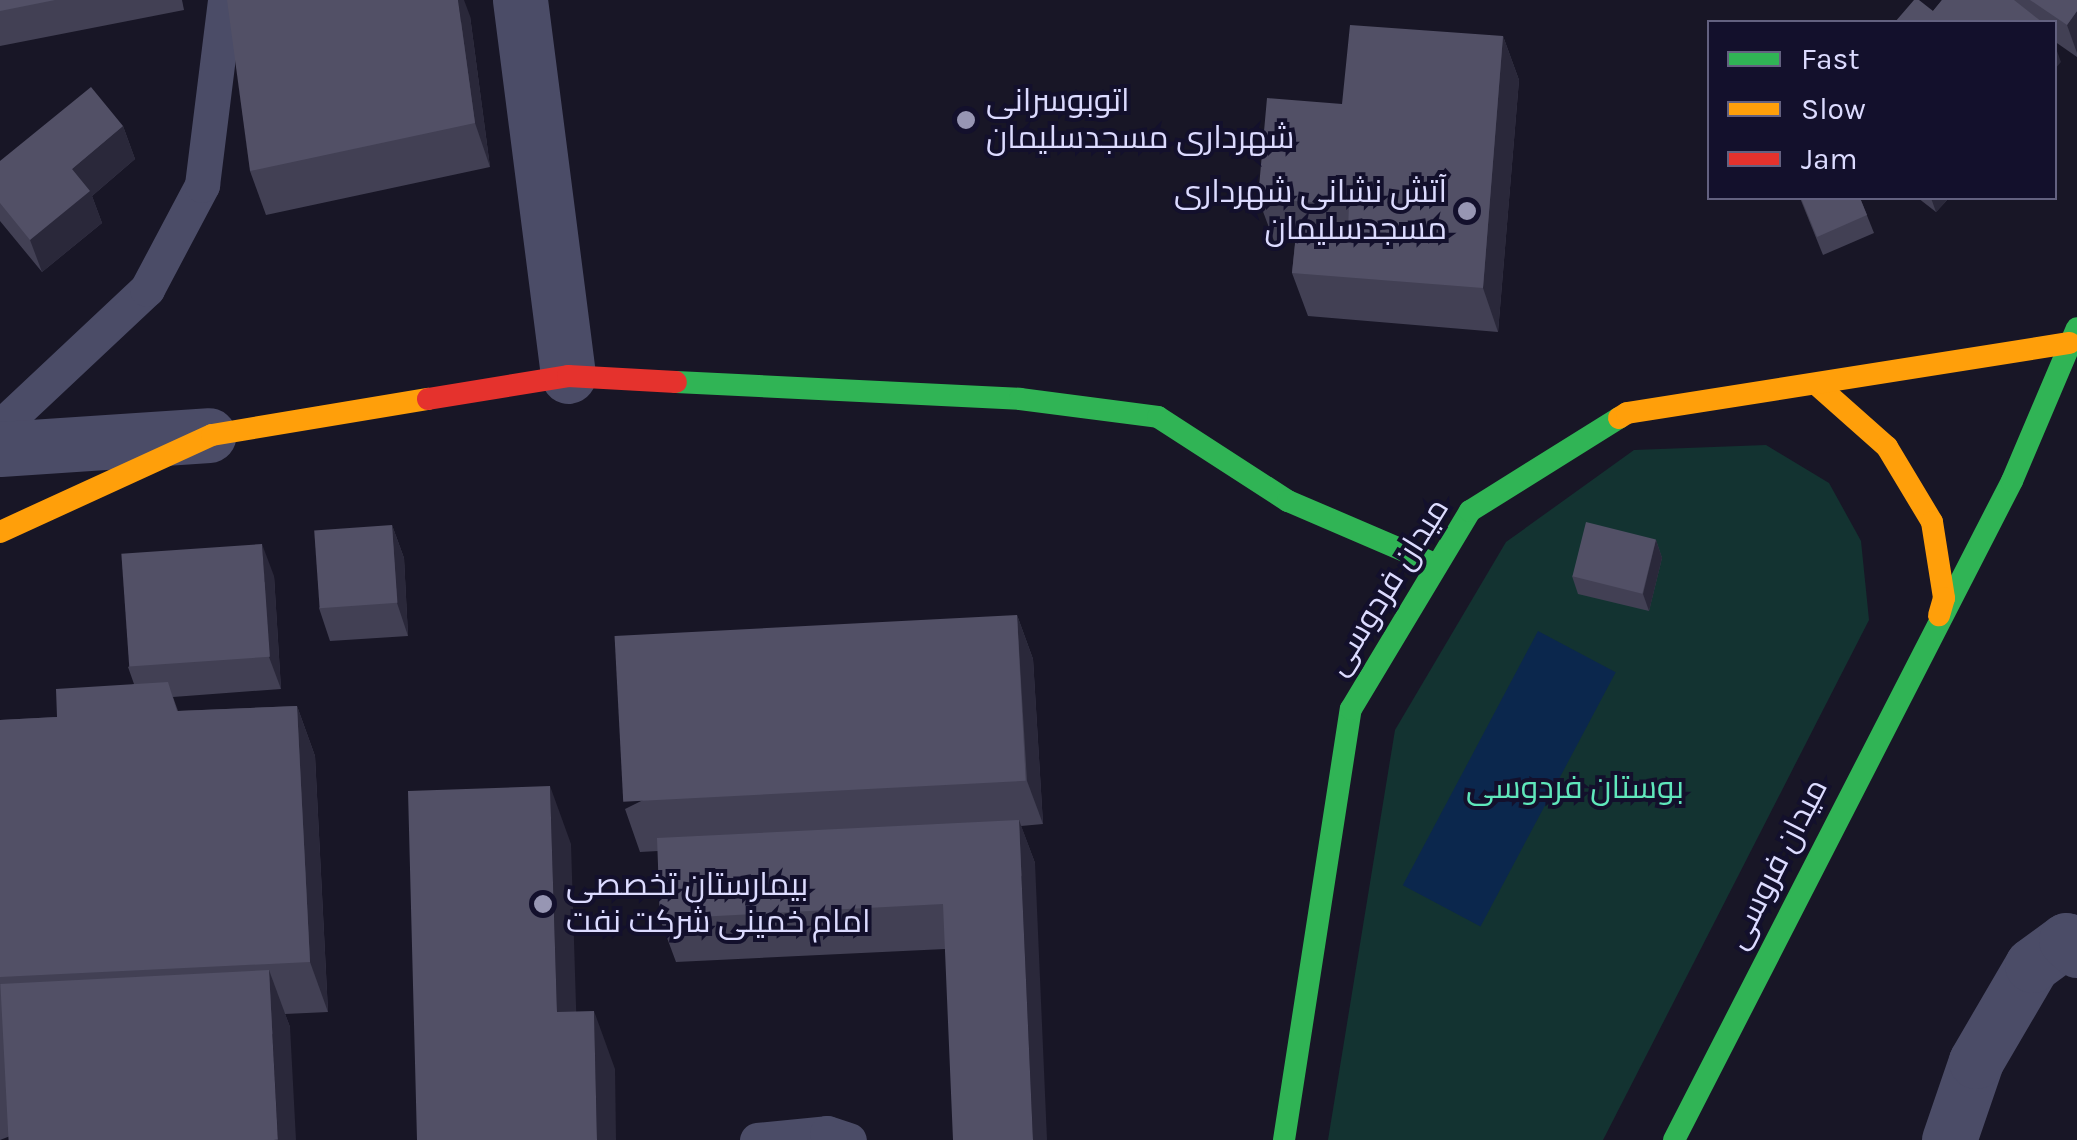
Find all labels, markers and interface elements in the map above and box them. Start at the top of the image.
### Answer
legend [1707,20,2057,200]
text: Fast [1801,41,1860,77]
place label: اتوبوسرانی شهرداری مسجدسلیمان [986,83,1294,158]
text: Slow [1801,91,1866,127]
marker: اتوبوسرانی شهرداری مسجدسلیمان [955,109,977,131]
text: Jam [1801,141,1858,177]
place label: آتش نشانی شهرداری مسجدسلیمان [1174,174,1447,249]
marker: آتش نشانی شهرداری مسجدسلیمان [1456,200,1478,222]
street label: میدان فردوسی [1318,491,1458,683]
park label: بوستان فردوسی [1466,769,1684,807]
street label: میدان فروسی [1718,773,1836,955]
place label: بیمارستان تخصصی امام خمینی شرکت نفت [566,867,871,942]
marker: بیمارستان تخصصی امام خمینی شرکت نفت [530,891,556,917]

